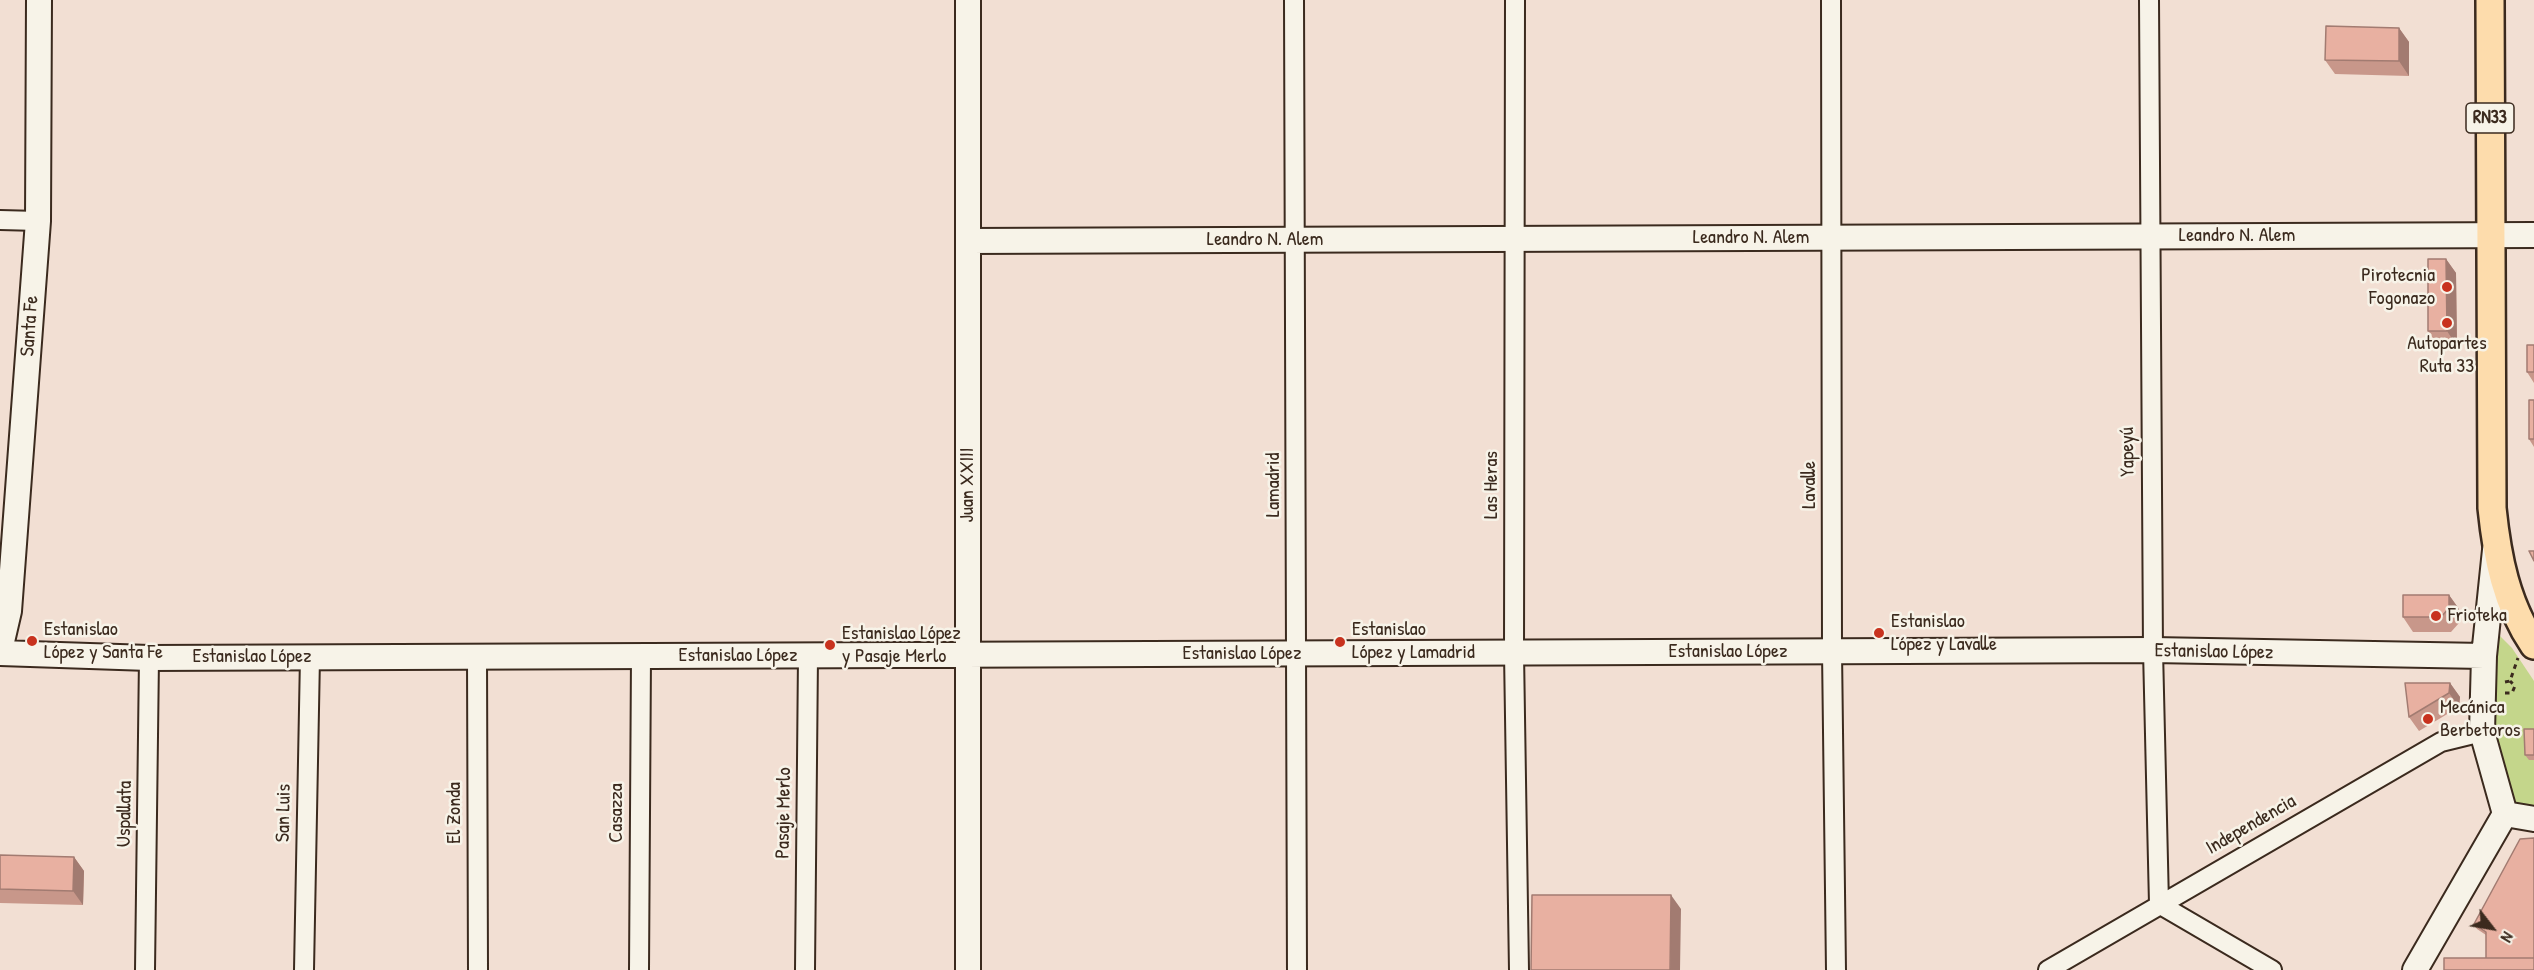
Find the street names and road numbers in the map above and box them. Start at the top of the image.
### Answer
road number: RN33 [2466,103,2514,133]
street label: Leandro N. Alem [2179,224,2295,248]
street label: Leandro N. Alem [1693,226,1809,250]
street label: Leandro N. Alem [1207,228,1323,252]
street label: Santa Fe [16,295,44,357]
street label: Yapeyú [2116,427,2140,477]
street label: Juan XXIII [956,447,980,523]
street label: Las Heras [1480,451,1504,519]
street label: Lamadrid [1262,453,1286,517]
street label: Lavalle [1798,461,1822,509]
street label: Estanislao López [2154,639,2274,665]
street label: Estanislao López [1669,640,1787,664]
street label: Estanislao López [1183,642,1301,666]
street label: Estanislao López [679,644,797,668]
street label: Estanislao López [193,645,311,669]
street label: Pasaje Merlo [771,767,797,859]
street label: Uspallata [112,781,138,847]
street label: El Zonda [443,782,467,844]
street label: Casazza [605,783,629,843]
street label: San Luis [271,784,297,842]
street label: Independencia [2202,790,2300,860]

